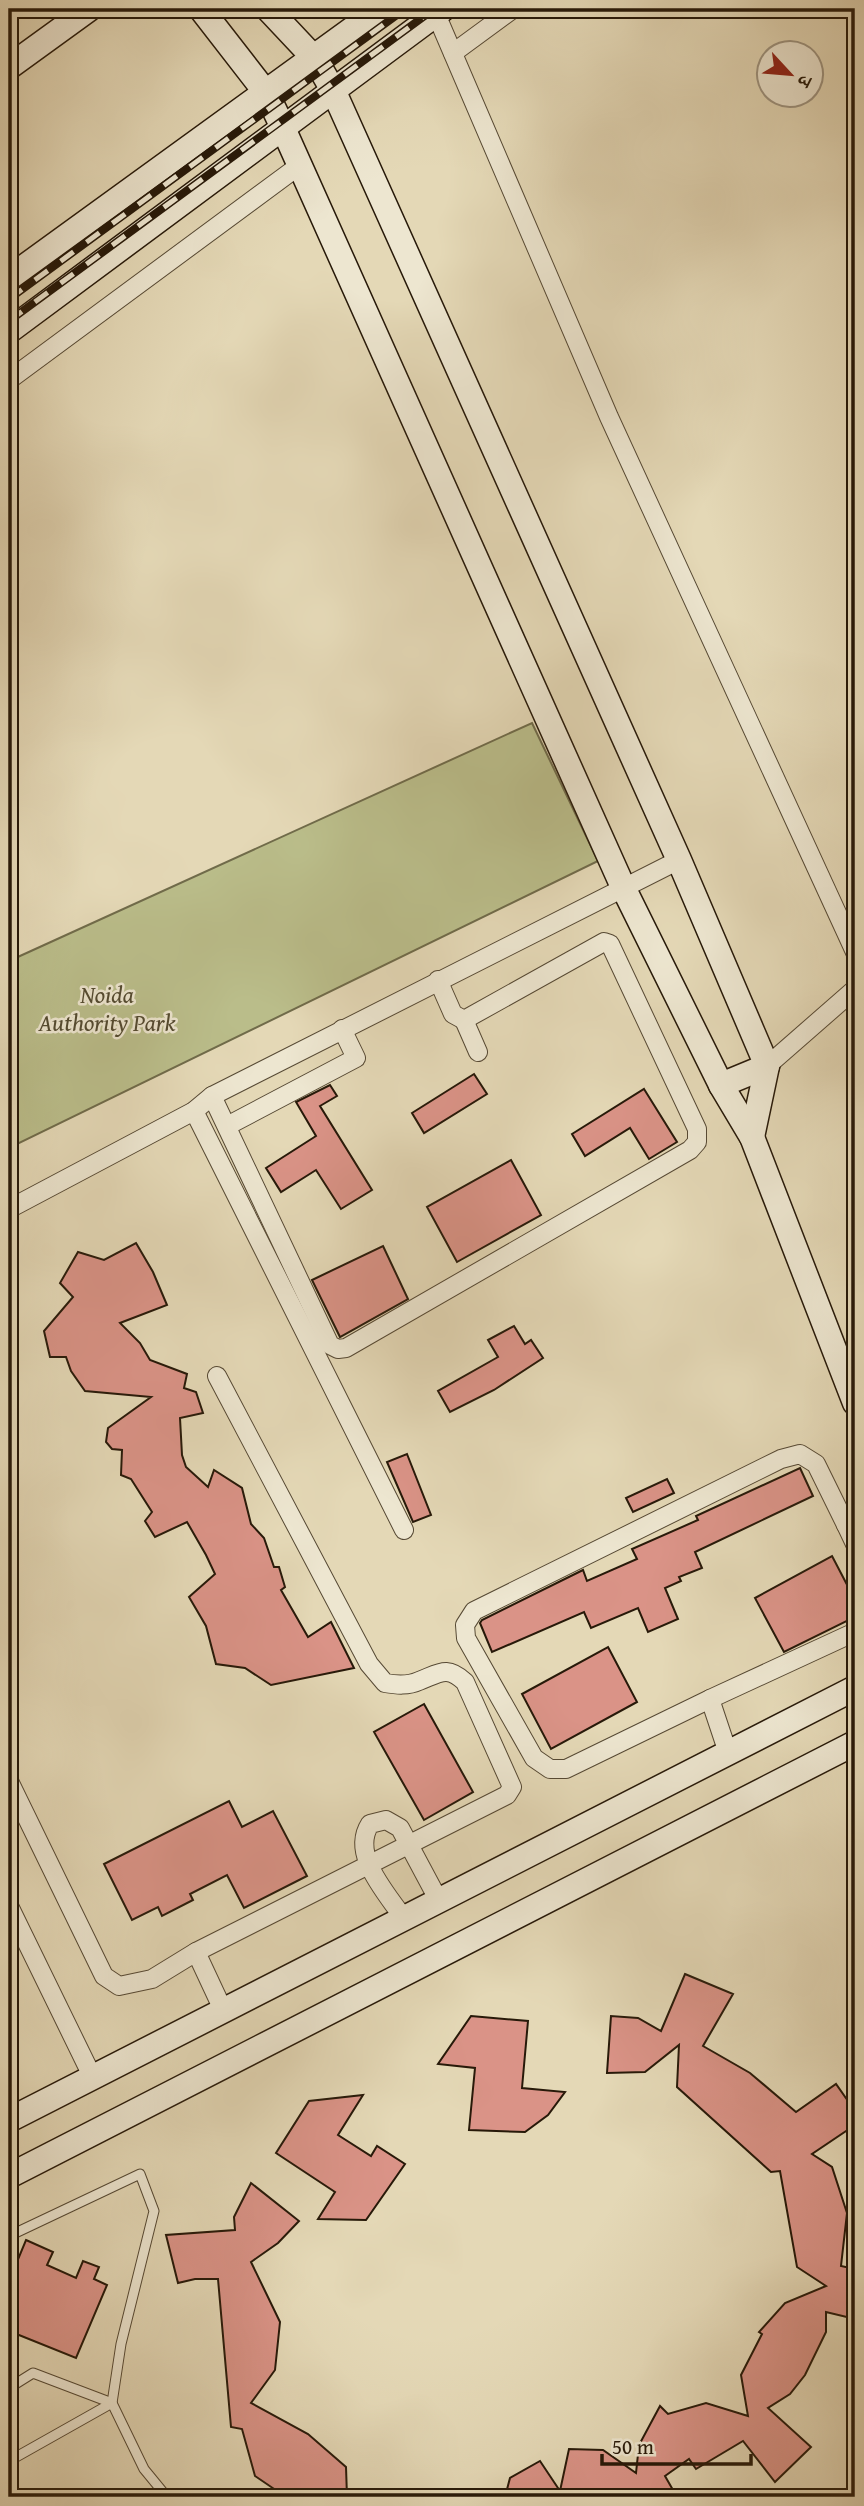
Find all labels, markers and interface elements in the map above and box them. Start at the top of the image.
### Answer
north arrow [756,38,826,108]
text: उ [790,69,821,93]
park label: Noida Authority Park [37,977,176,1040]
scale bar [602,2422,750,2466]
text: 50 m [612,2431,654,2462]

